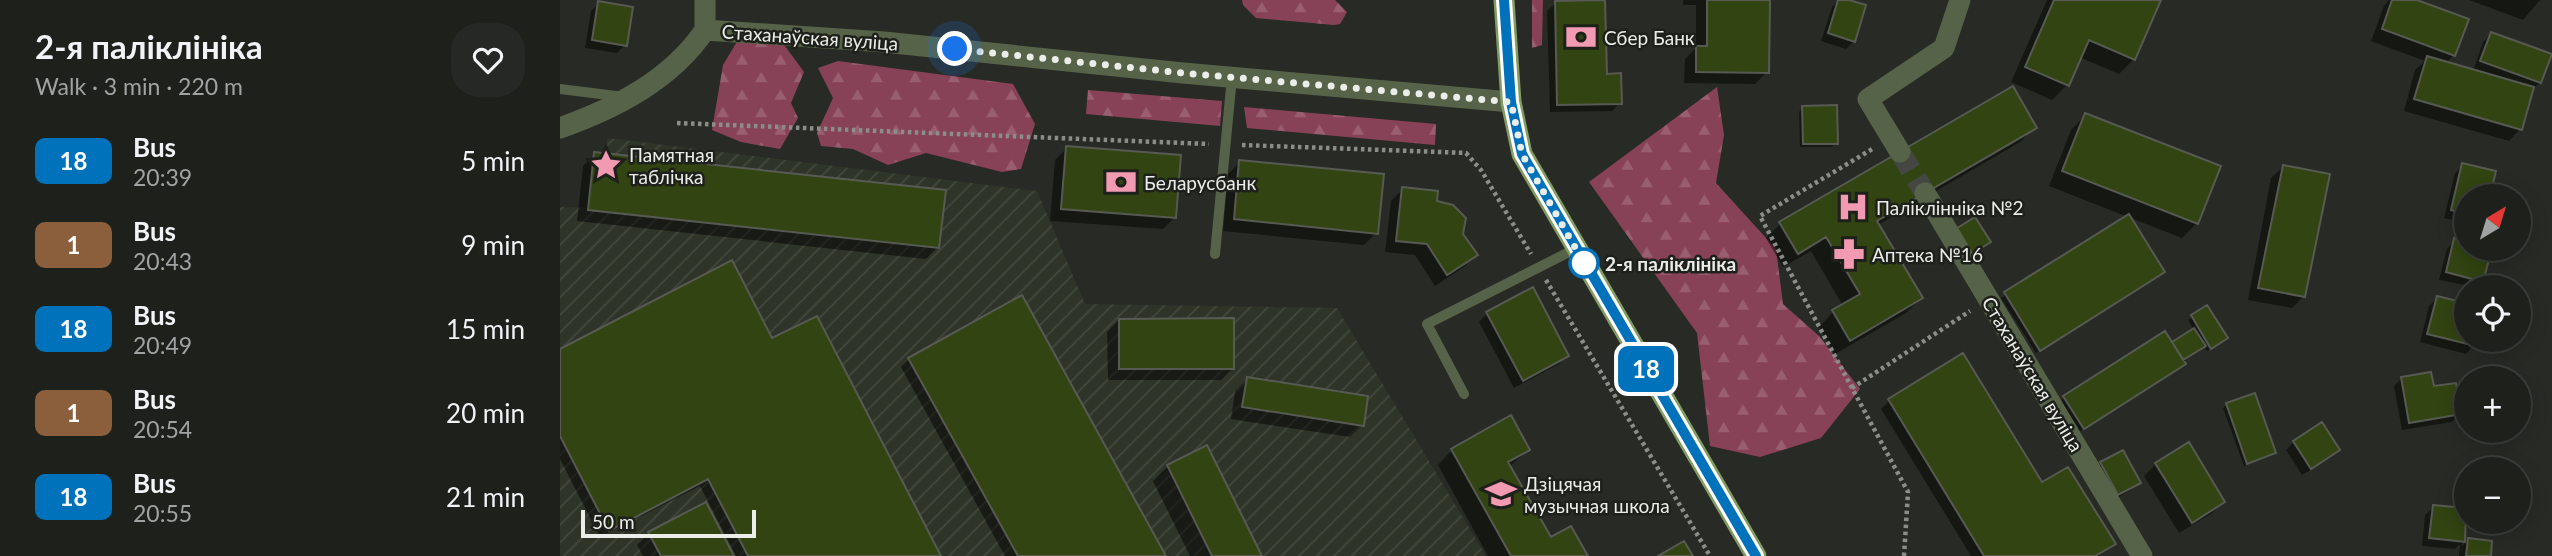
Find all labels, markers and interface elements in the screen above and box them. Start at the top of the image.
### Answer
street label: Стаханаўская вуліца [721,19,899,55]
bank icon: Сбер Банк [1564,20,1598,54]
button: heart [451,23,525,97]
text: 2-я паліклініка [35,26,263,66]
place label: Сбер Банк [1604,26,1695,49]
your location [937,31,972,66]
text: Walk · 3 min · 220 m [35,72,243,100]
text: Bus [133,131,176,163]
place label: Памятная таблічка [629,143,714,188]
text: 5 min [461,145,525,177]
text: 18 [60,146,87,175]
place icon: Памятная таблічка [589,148,623,182]
text: 20:39 [133,163,192,191]
bank icon: Беларусбанк [1104,165,1138,199]
place label: Беларусбанк [1144,171,1257,194]
north arrow [2454,184,2530,261]
map controls [2454,184,2531,534]
hospital icon: Паліклінніка №2 [1836,190,1870,224]
place label: Паліклінніка №2 [1876,196,2023,219]
text: Bus [133,215,176,247]
text: 9 min [461,229,525,261]
text: 1 [67,230,80,259]
pharmacy icon: Аптека №16 [1832,237,1866,271]
place label: Аптека №16 [1872,243,1983,266]
text: 20:43 [133,247,192,275]
marker: 2-я паліклініка [1569,248,1599,278]
place label: 2-я паліклініка [1605,252,1736,275]
button: locate [2454,275,2531,352]
street label: Стаханаўская вуліца [1978,292,2088,456]
text: Bus [133,299,176,331]
text: 15 min [446,313,525,345]
text: 18 [60,314,87,343]
text: 20:49 [133,331,192,359]
line badge: 18 [1614,346,1678,392]
text: 18 [1632,354,1660,383]
button: + [2454,366,2531,443]
text: Bus [133,383,176,415]
text: 20 min [446,397,525,429]
text: 1 [67,398,80,427]
text: 20:54 [133,415,192,443]
button: − [2454,457,2531,534]
text: Bus [133,467,176,499]
place label: Дзіцячая музычная школа [1524,472,1670,517]
school or university icon: Дзіцячая музычная школа [1484,477,1518,511]
text: 21 min [446,481,525,513]
text: 18 [60,482,87,511]
text: 20:55 [133,499,192,527]
scale bar [581,507,756,539]
text: 50 m [592,510,635,533]

